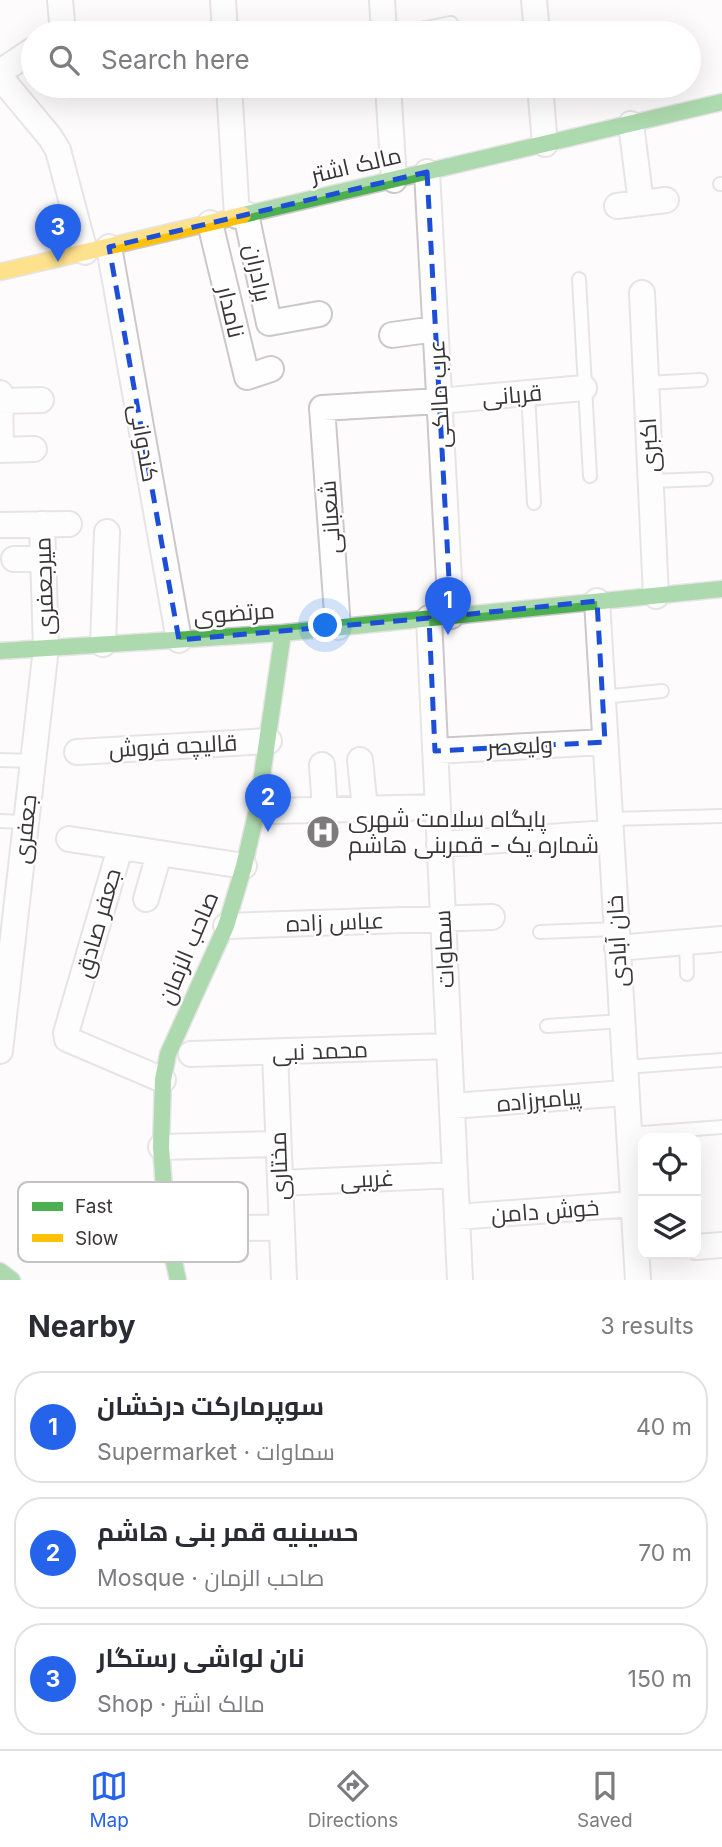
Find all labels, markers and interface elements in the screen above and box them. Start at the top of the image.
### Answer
search box [21,21,701,98]
icon: search [45,41,83,79]
text: Search here [101,44,250,75]
street label: مالک اشتر [306,141,404,189]
pin: 3 [35,204,81,262]
street label: برادران [238,242,278,304]
street label: نامدار [211,281,251,341]
street label: عرب مالکی [422,339,456,449]
street label: قربانی [481,378,543,412]
street label: کندوانی [123,402,165,484]
street label: اکبری [634,417,664,473]
street label: شعبانی [313,479,347,555]
street label: میرجعفری [28,537,60,635]
pin: 1 [425,577,471,635]
street label: مرتضوی [192,596,276,630]
your location [308,608,342,642]
street label: قالیچه فروش [108,729,238,764]
street label: ولیعصر [484,730,554,762]
pin: 2 [245,774,291,832]
street label: جعفری [7,793,43,865]
place label: پایگاه سلامت شهری شماره یک - قمربنی هاشم [348,805,599,861]
hospital icon: پایگاه سلامت شهری شماره یک - قمربنی هاشم [304,813,342,851]
street label: جعفر صادق [69,865,127,981]
street label: صاحب الزمان [152,887,224,1009]
street label: خان آبادی [601,894,633,988]
street label: عباس زاده [285,906,385,938]
street label: سماوات [428,909,460,989]
street label: محمد نبی [271,1035,369,1067]
street label: پیامبرزاده [495,1082,583,1119]
street label: مختاری [264,1131,294,1201]
map controls [638,1133,701,1259]
button: locate [638,1133,701,1196]
street label: غریبی [339,1164,395,1194]
legend [18,1182,248,1262]
street label: خوش دامن [490,1193,600,1229]
text: Fast [75,1195,113,1218]
button: layers [638,1196,701,1259]
text: Slow [75,1227,118,1250]
text: Nearby [28,1308,136,1344]
text: 3 results [601,1312,694,1340]
text: سوپرمارکت درخشان [97,1390,324,1421]
text: 1 [48,1413,58,1441]
text: 40 m [636,1413,692,1441]
text: Supermarket · سماوات [97,1438,335,1466]
text: حسینیه قمر بنی هاشم [97,1516,359,1547]
text: 2 [46,1539,60,1567]
text: 70 m [638,1539,692,1567]
text: Mosque · صاحب الزمان [97,1564,324,1592]
text: نان لواشی رستگار [97,1642,305,1673]
text: 3 [46,1665,60,1693]
text: 150 m [628,1665,692,1693]
text: Shop · مالک اشتر [97,1690,265,1718]
tab: Map [89,1767,129,1832]
tab: Directions [308,1767,398,1832]
tab: Saved [577,1767,633,1832]

